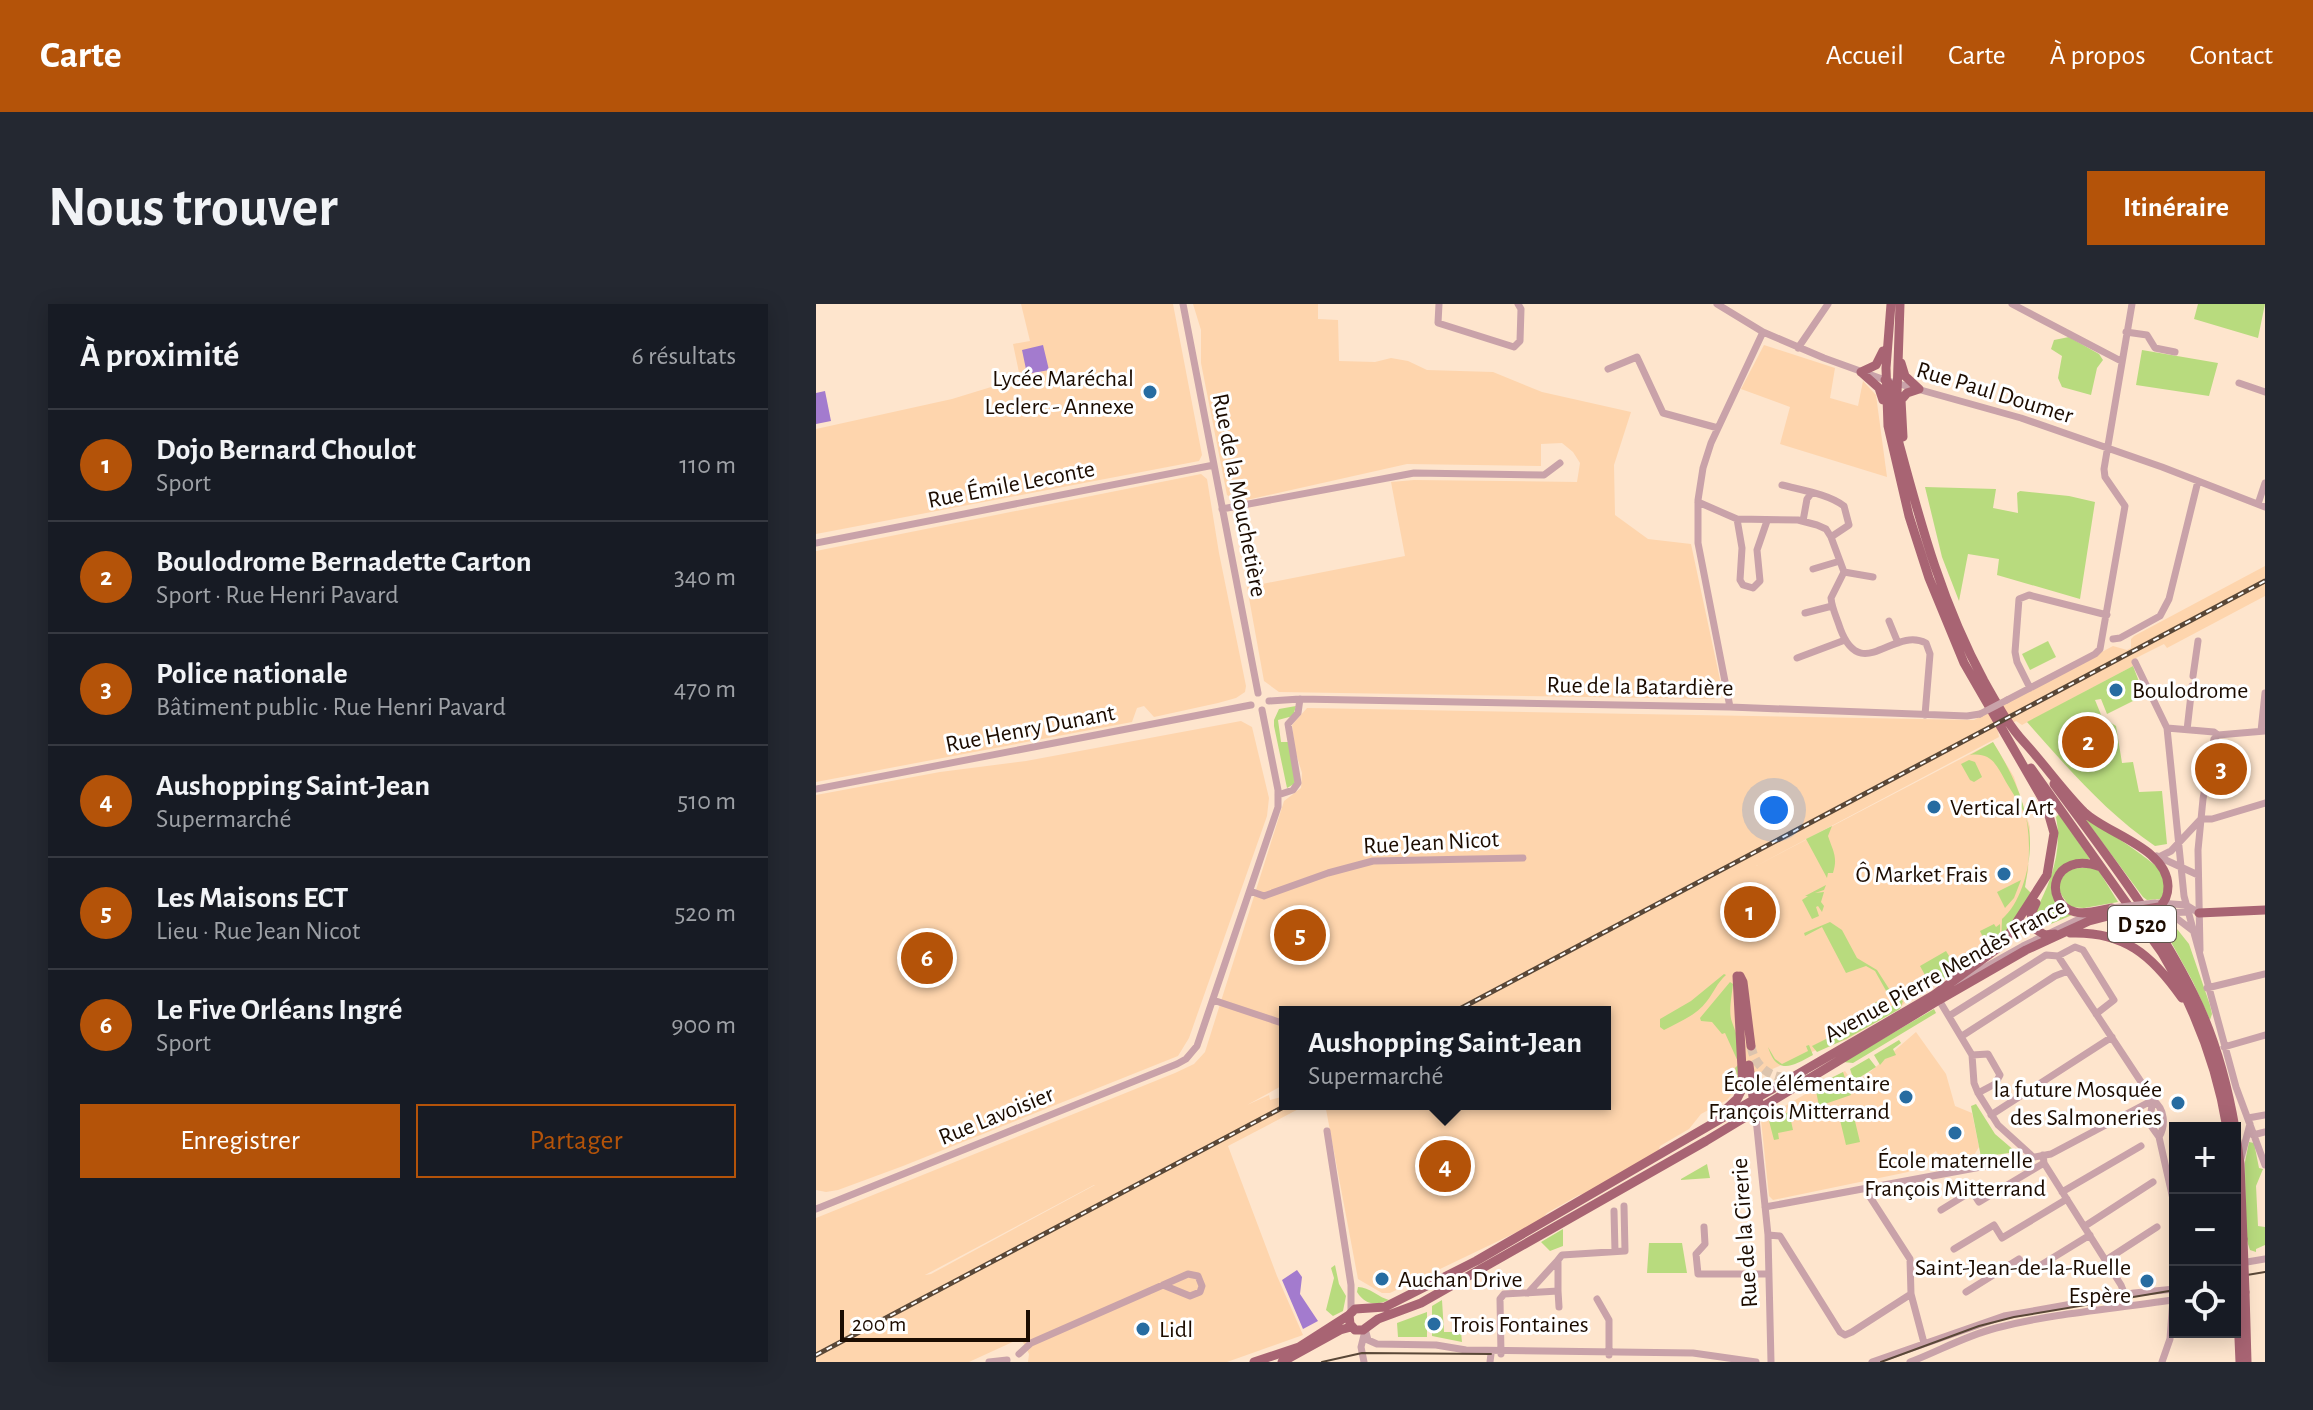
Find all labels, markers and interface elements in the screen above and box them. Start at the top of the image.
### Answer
text: Carte [40,37,122,75]
text: Accueil [1826,42,1904,70]
text: Carte [1948,42,2006,70]
text: À propos [2050,42,2146,70]
text: Contact [2190,42,2273,70]
button: Itinéraire [2087,171,2265,245]
text: Nous trouver [48,180,338,236]
text: À proximité [80,339,239,373]
text: 6 résultats [632,343,736,369]
street label: Rue Paul Doumer [1914,358,2076,428]
place label: Lycée Maréchal Leclerc - Annexe [984,367,1134,419]
marker: Lycée Maréchal Leclerc - Annexe [1141,383,1159,401]
street label: Rue de la Mouchetière [1207,391,1271,599]
text: Dojo Bernard Choulot [156,435,416,465]
text: 1 [101,452,111,478]
text: 110 m [679,452,736,478]
street label: Rue Émile Leconte [925,455,1097,513]
text: Sport [156,470,211,496]
text: Boulodrome Bernadette Carton [156,547,532,577]
text: 2 [100,564,112,590]
text: 340 m [674,564,736,590]
text: Sport · Rue Henri Pavard [156,582,399,608]
text: Police nationale [156,659,348,689]
street label: Rue de la Batardière [1546,673,1734,701]
text: 3 [100,676,112,702]
text: 470 m [674,676,736,702]
place label: Boulodrome [2132,679,2248,703]
marker: Boulodrome [2107,681,2125,699]
text: Bâtiment public · Rue Henri Pavard [156,694,506,720]
street label: Rue Henry Dunant [943,701,1117,757]
pin: 2 [2062,712,2114,772]
pin: 3 [2195,739,2247,799]
text: Aushopping Saint-Jean [156,771,430,801]
text: 4 [99,788,113,814]
text: 510 m [677,788,736,814]
your location [1754,790,1794,830]
place label: Vertical Art [1950,796,2054,820]
marker: Vertical Art [1925,798,1943,816]
text: Supermarché [156,806,292,832]
street label: Rue Jean Nicot [1362,827,1500,859]
place label: Ô Market Frais [1855,861,1988,887]
marker: Ô Market Frais [1995,865,2013,883]
pin: 1 [1724,882,1776,942]
text: Les Maisons ECT [156,883,348,913]
street label: Avenue Pierre Mendès France [1820,894,2071,1047]
text: 5 [100,900,112,926]
text: 520 m [674,900,736,926]
pin: 5 [1274,905,1326,965]
road number: D 520 [2108,906,2176,942]
text: Lieu · Rue Jean Nicot [156,918,360,944]
pin: 6 [901,928,953,988]
text: Le Five Orléans Ingré [156,995,402,1025]
popup [1279,1006,1611,1110]
text: 6 [100,1012,112,1038]
text: 900 m [671,1012,736,1038]
text: Aushopping Saint-Jean [1308,1028,1582,1058]
text: Sport [156,1030,211,1056]
text: Supermarché [1308,1063,1444,1089]
place label: École élémentaire François Mitterrand [1708,1070,1890,1124]
place label: la future Mosquée des Salmoneries [1993,1078,2162,1130]
street label: Rue Lavoisier [935,1082,1058,1150]
marker: École élémentaire François Mitterrand [1897,1088,1915,1106]
marker: la future Mosquée des Salmoneries [2169,1094,2187,1112]
button: Enregistrer [80,1104,400,1178]
button: Partager [416,1104,736,1178]
map controls [2169,1122,2241,1338]
button: + [2169,1122,2241,1194]
marker: École maternelle François Mitterrand [1946,1124,1964,1142]
pin: 4 [1419,1136,1471,1196]
place label: École maternelle François Mitterrand [1864,1147,2046,1201]
street label: Rue de la Cirerie [1728,1157,1762,1309]
button: − [2169,1194,2241,1266]
place label: Saint-Jean-de-la-Ruelle Espère [1915,1256,2131,1308]
button: locate [2169,1266,2241,1338]
place label: Auchan Drive [1398,1268,1522,1292]
marker: Auchan Drive [1373,1270,1391,1288]
marker: Saint-Jean-de-la-Ruelle Espère [2138,1272,2156,1290]
scale bar [840,1306,1030,1342]
text: 200 m [852,1313,906,1335]
place label: Trois Fontaines [1450,1313,1589,1337]
marker: Trois Fontaines [1425,1315,1443,1333]
place label: Lidl [1159,1318,1193,1342]
marker: Lidl [1134,1320,1152,1338]

